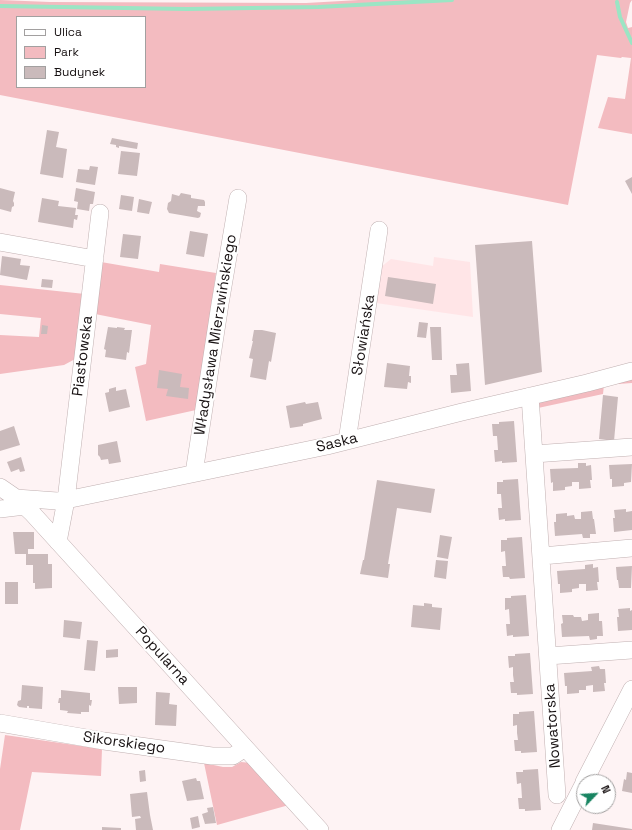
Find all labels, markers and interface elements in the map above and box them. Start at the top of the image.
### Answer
legend [16,16,146,88]
text: Ulica [54,24,82,40]
text: Park [54,44,79,60]
text: Budynek [54,64,105,80]
street label: Władysława Mierzwińskiego [191,233,241,437]
street label: Słowiańska [349,293,379,377]
street label: Piastowska [69,315,97,397]
street label: Saska [314,429,360,457]
street label: Popularna [131,623,193,689]
street label: Nowatorska [541,683,565,769]
street label: Sikorskiego [82,728,166,758]
north arrow [576,774,616,814]
text: N [598,783,614,796]

